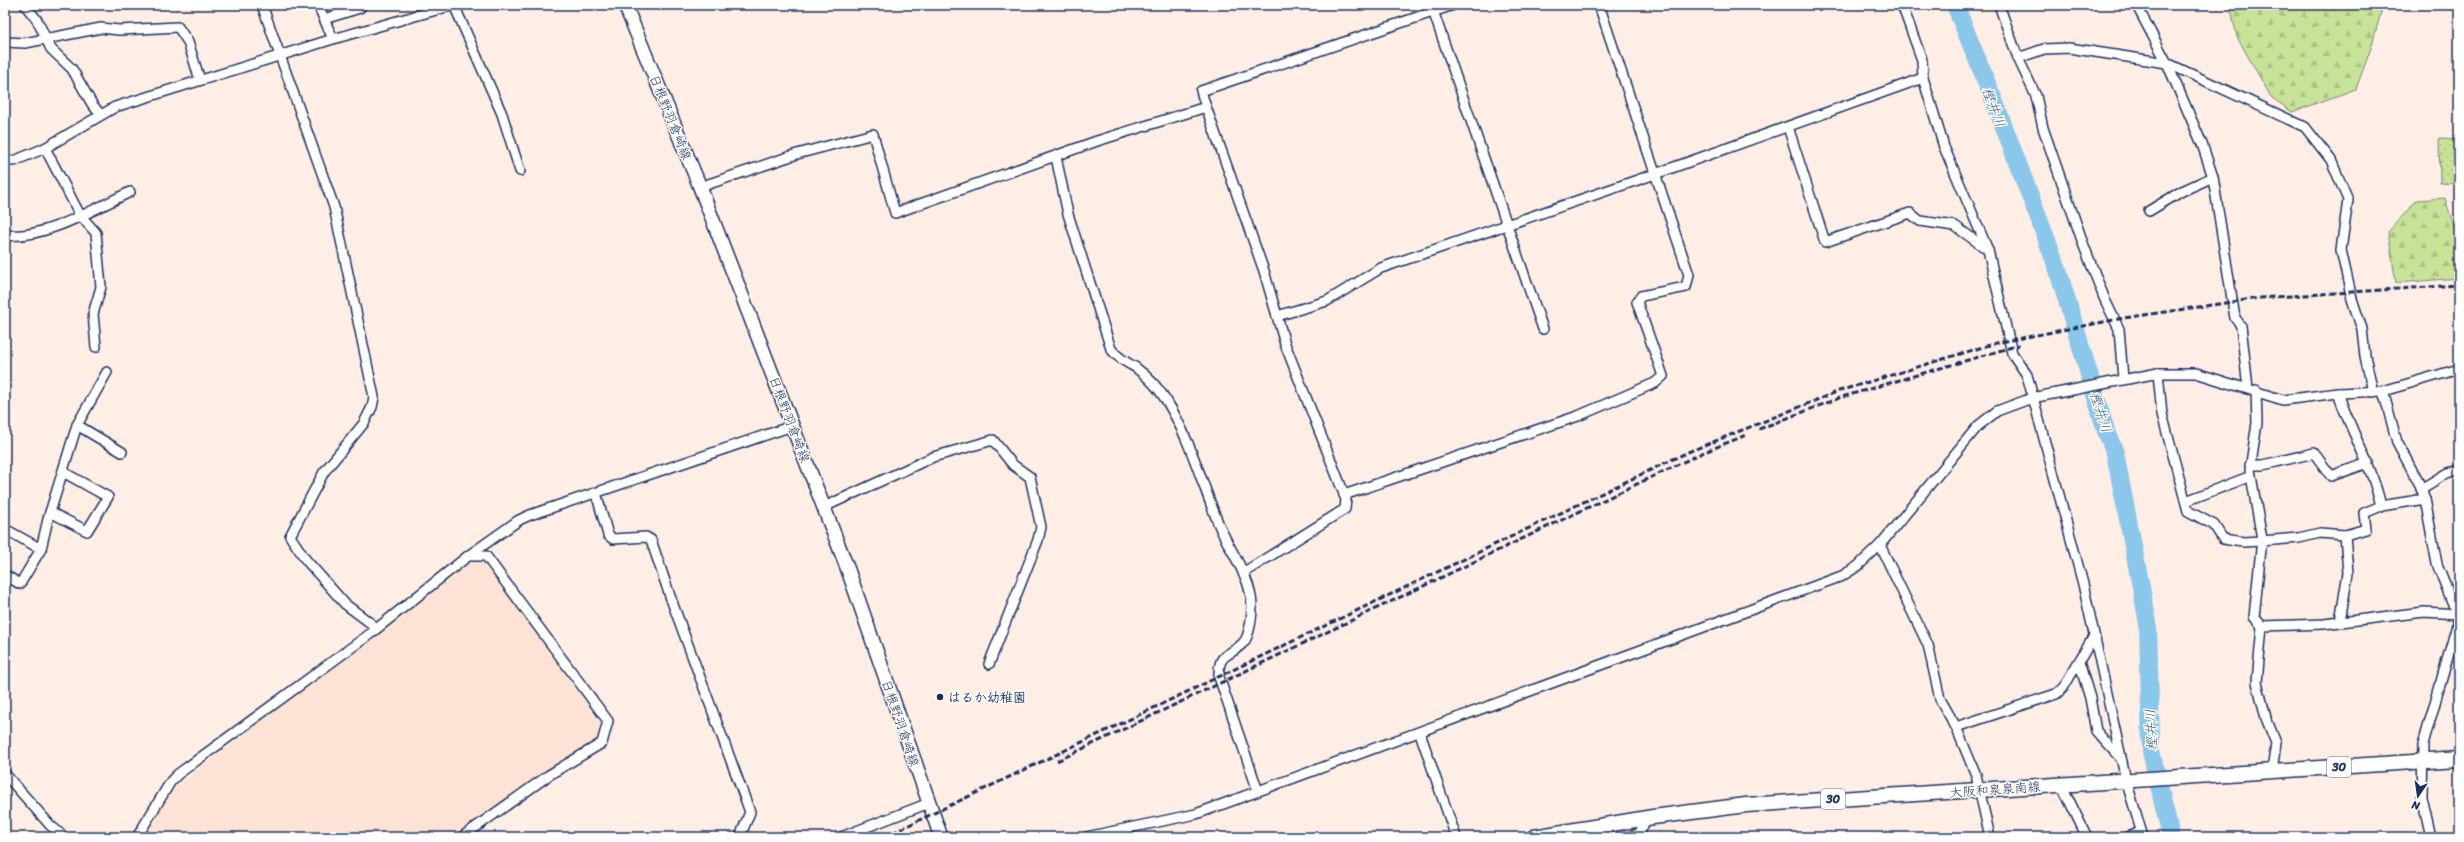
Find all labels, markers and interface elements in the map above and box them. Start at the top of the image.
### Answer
street label: 日根野羽倉崎線 [643,71,699,165]
water label: 樫井川 [1974,83,2013,131]
street label: 日根野羽倉崎線 [762,373,817,467]
water label: 樫井川 [2082,388,2119,436]
street label: 日根野羽倉崎線 [875,676,927,771]
place label: はるか幼稚園 [948,686,1026,709]
marker: はるか幼稚園 [935,692,945,702]
water label: 樫井川 [2138,708,2165,752]
road number: 30 [2327,757,2351,777]
street label: 大阪和泉泉南線 [1949,775,2042,804]
north arrow [2398,776,2438,816]
road number: 30 [1821,789,1845,809]
text: N [2410,795,2423,816]

